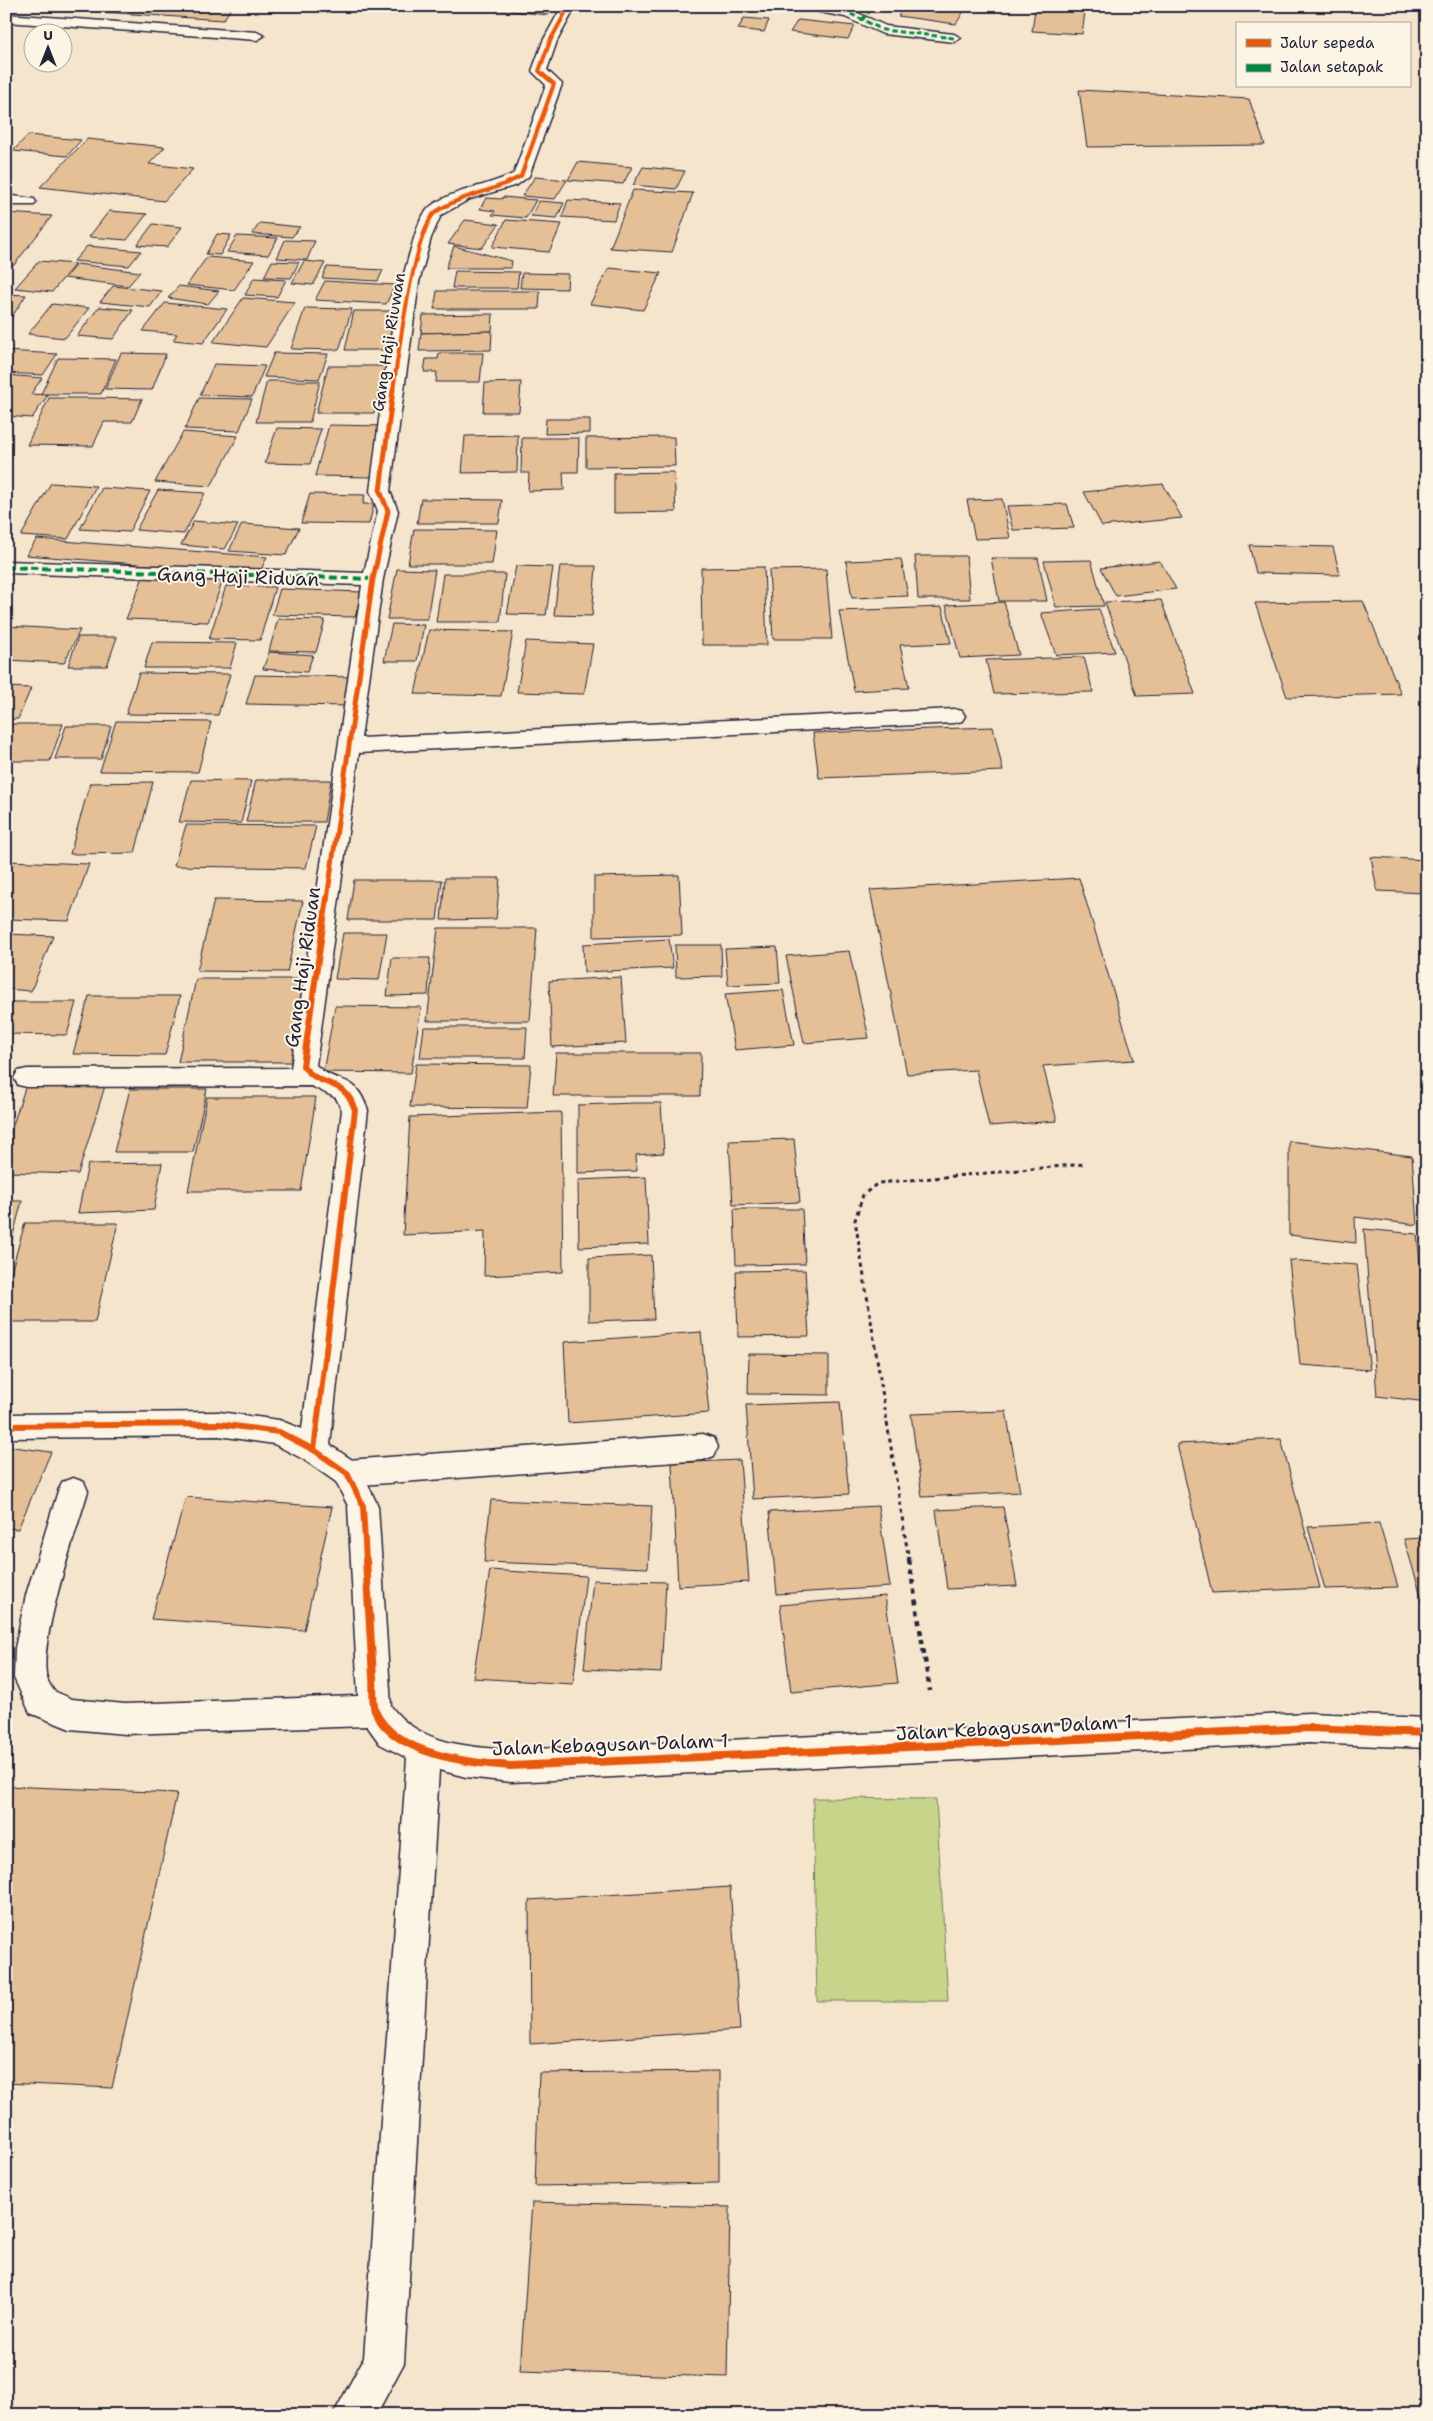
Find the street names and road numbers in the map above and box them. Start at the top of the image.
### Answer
street label: Gang Haji Riuwan [367,271,410,413]
street label: Gang Haji Riduan [157,561,319,592]
street label: Gang Haji Riduan [279,885,326,1049]
street label: Jalan Kebagusan Dalam 1 [895,1709,1133,1746]
street label: Jalan Kebagusan Dalam 1 [491,1728,729,1761]

